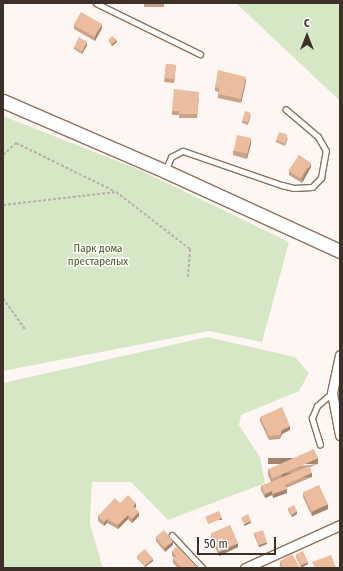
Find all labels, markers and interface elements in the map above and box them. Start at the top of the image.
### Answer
north arrow [287,16,327,56]
text: С [304,17,310,30]
park label: Парк дома престарелых [68,243,128,269]
scale bar [199,529,278,555]
text: 50 m [204,537,228,551]

